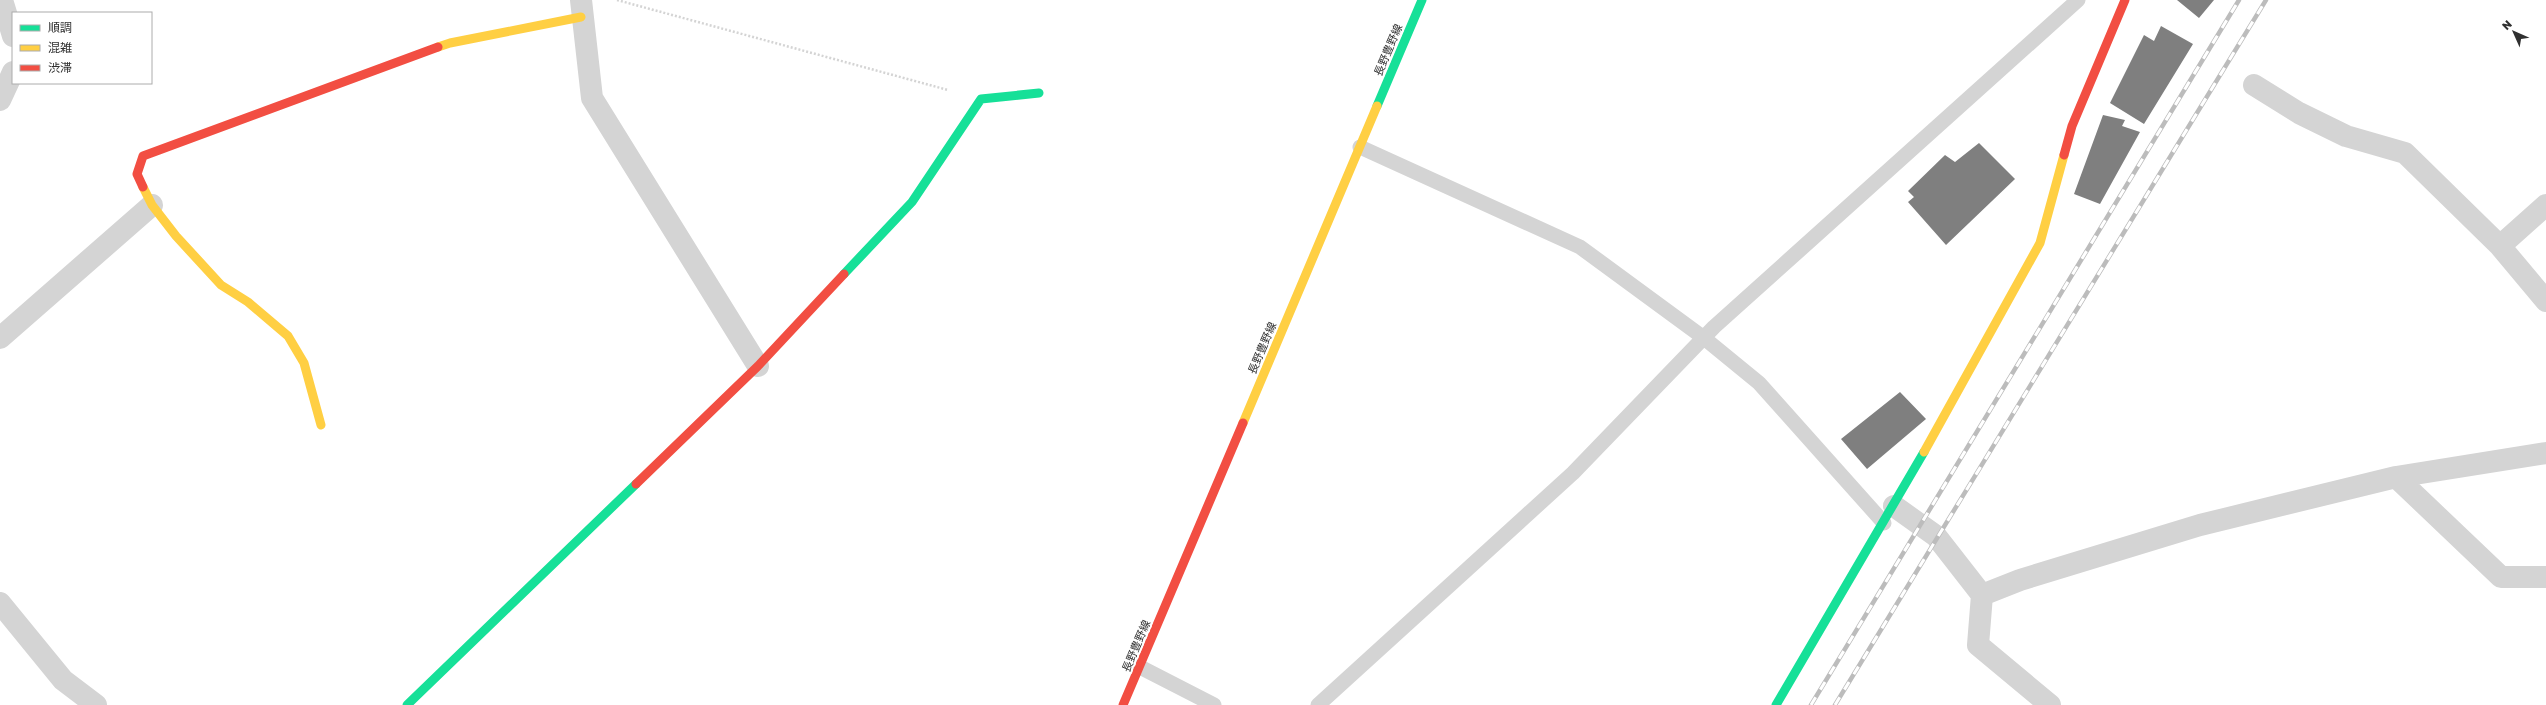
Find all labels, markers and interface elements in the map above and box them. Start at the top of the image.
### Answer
legend [12,12,152,84]
north arrow [2494,12,2534,52]
text: N [2499,17,2514,32]
text: 順調 [48,20,72,35]
street label: 長野豊野線 [1371,22,1404,78]
text: 混雑 [48,40,72,55]
text: 渋滞 [48,60,72,75]
street label: 長野豊野線 [1245,320,1278,376]
street label: 長野豊野線 [1119,618,1152,674]

